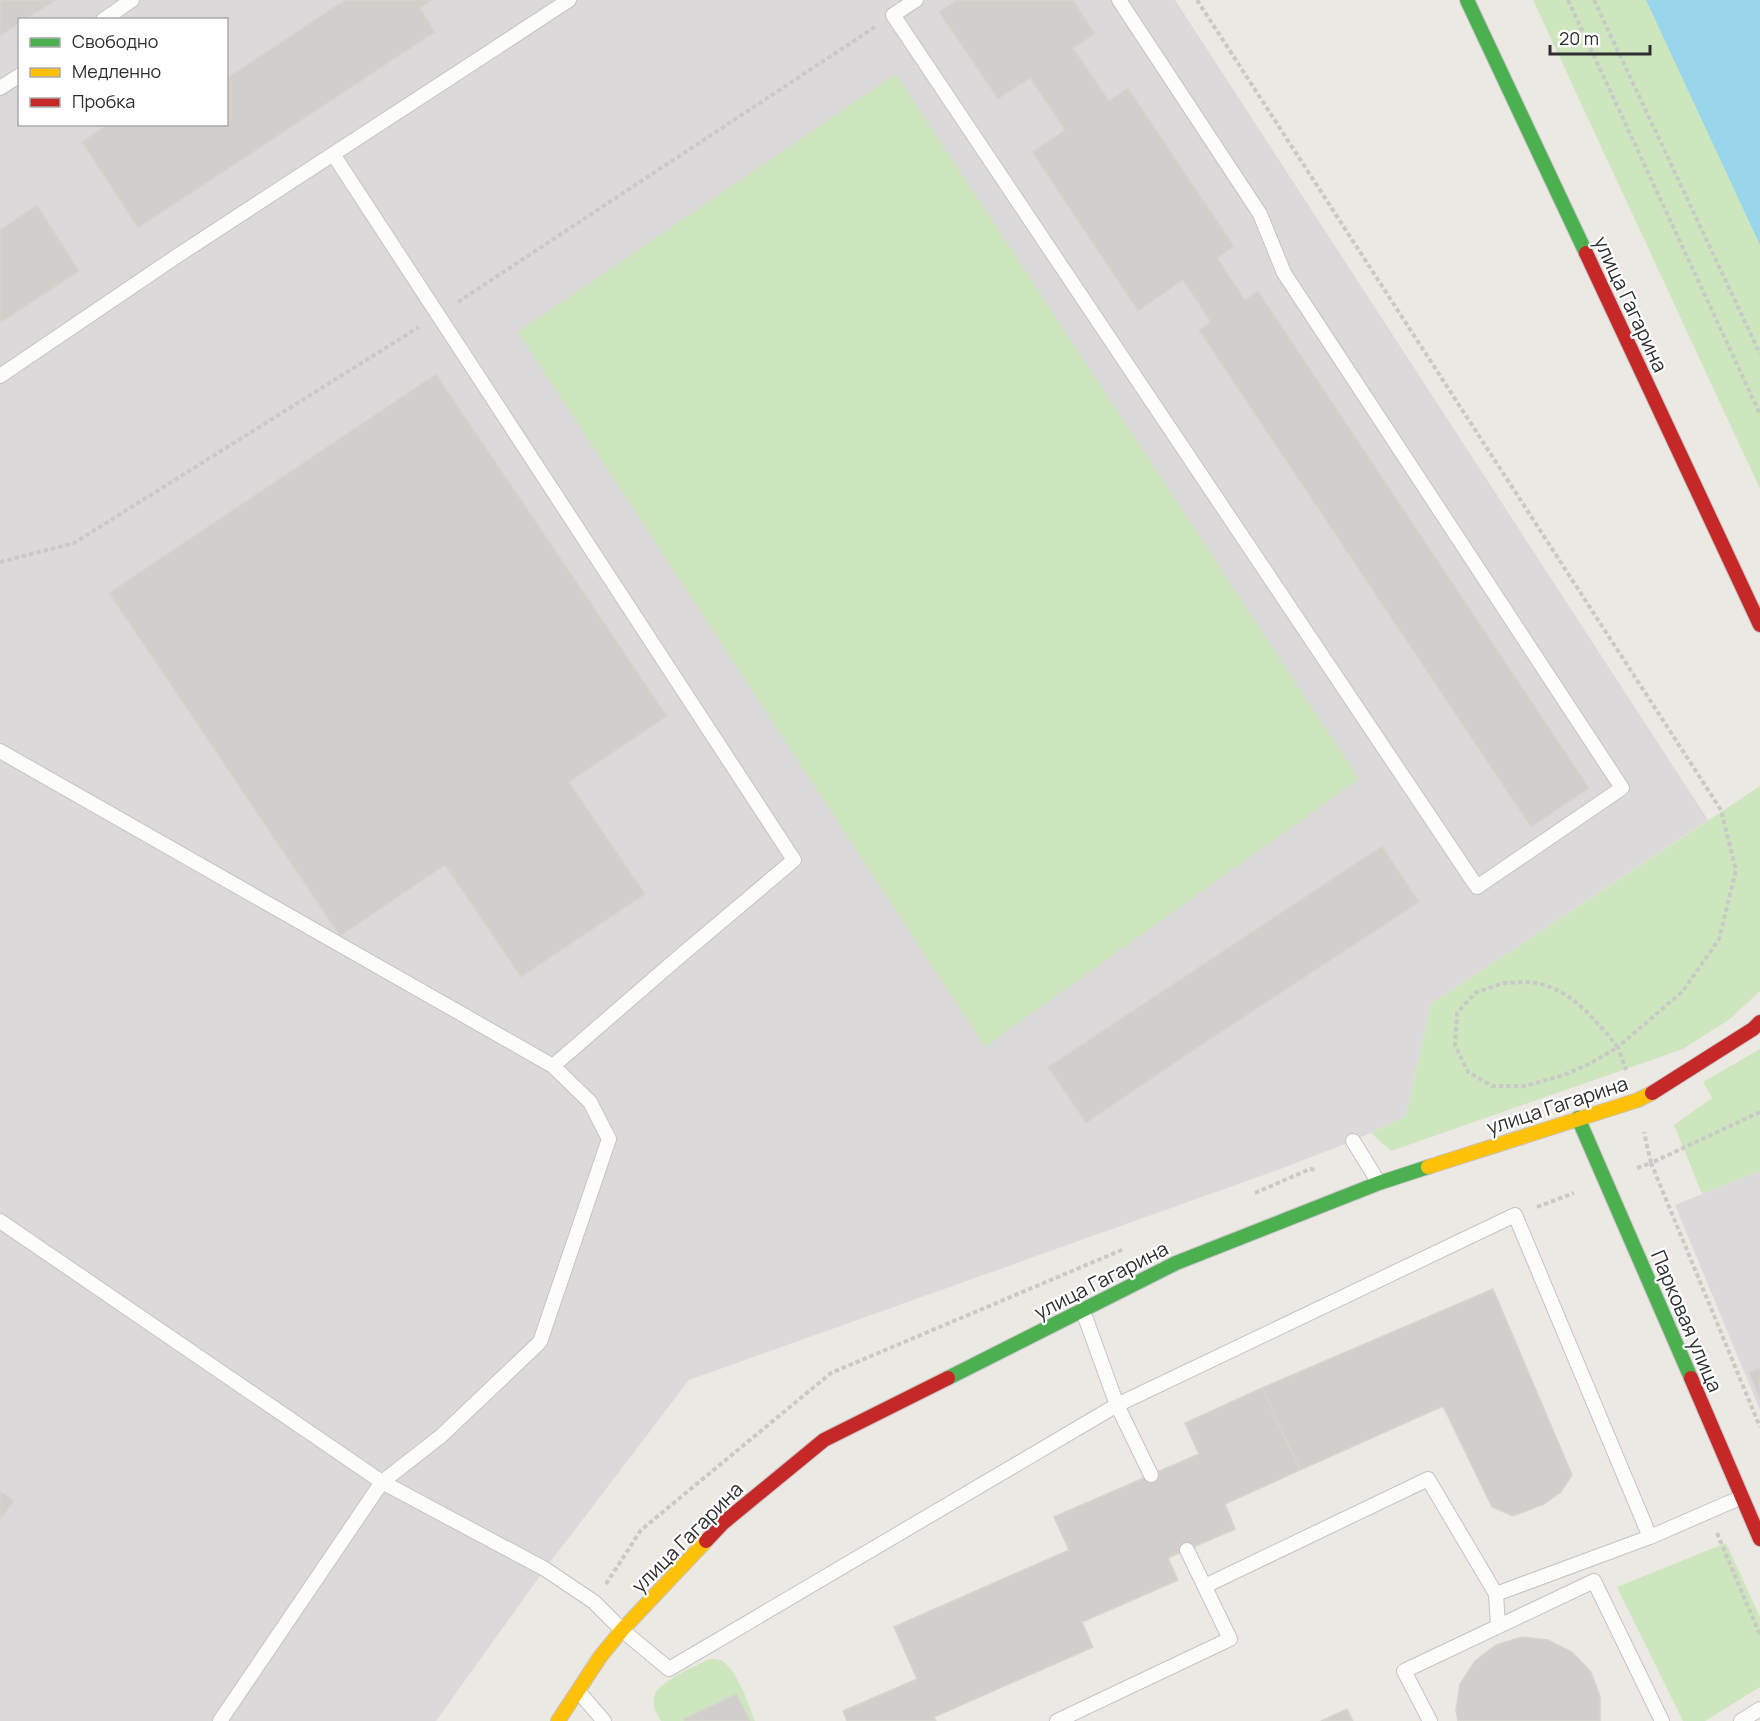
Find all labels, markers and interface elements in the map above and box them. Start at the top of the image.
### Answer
legend [18,18,228,126]
scale bar [1550,18,1650,56]
text: 20 m [1559,26,1599,50]
text: Свободно [72,29,158,53]
text: Медленно [72,59,161,83]
text: Пробка [72,89,135,113]
street label: улица Гагарина [1588,232,1674,376]
street label: улица Гагарина [1483,1069,1631,1141]
street label: улица Гагарина [1029,1235,1173,1325]
street label: Парковая улица [1645,1246,1729,1396]
street label: улица Гагарина [625,1475,749,1599]

